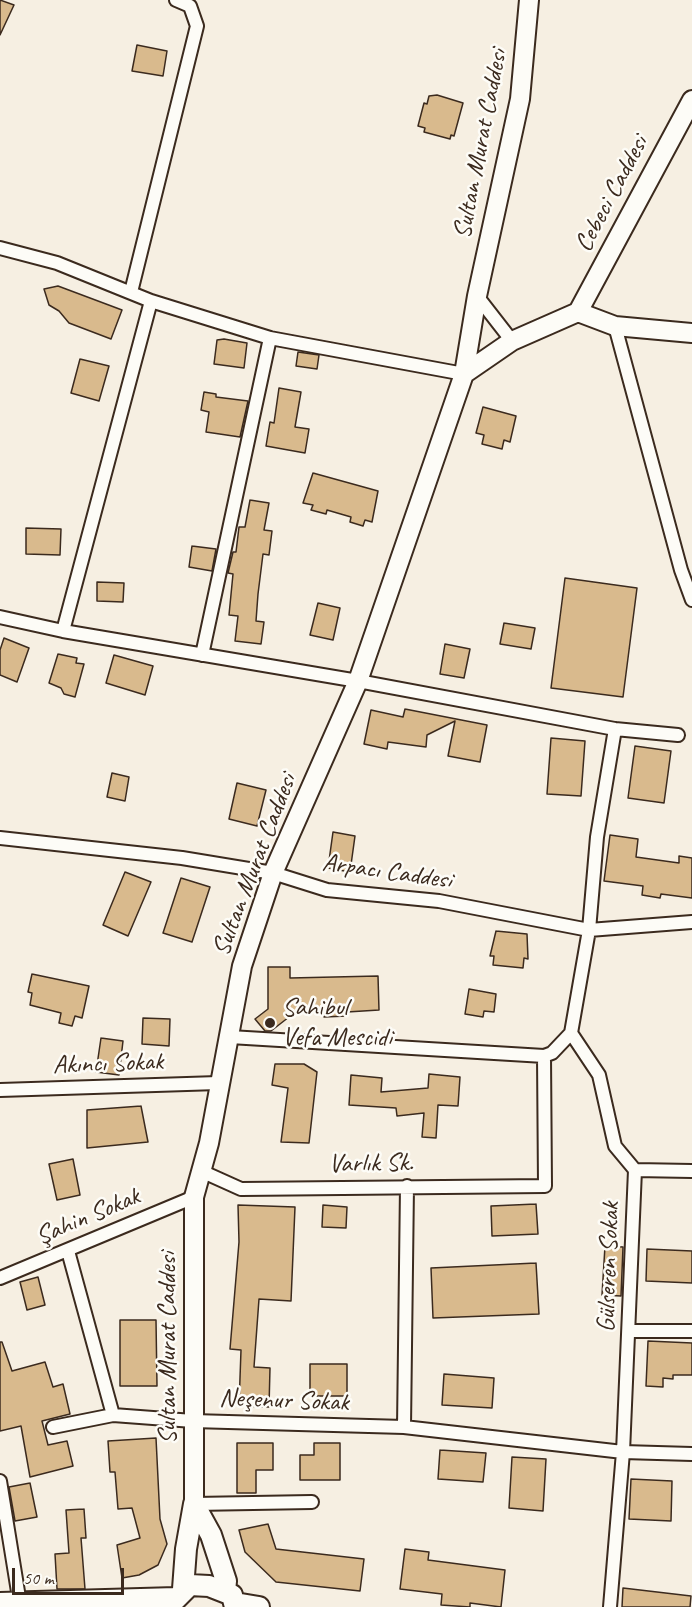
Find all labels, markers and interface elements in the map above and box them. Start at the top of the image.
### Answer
street label: Sultan Murat Caddesi [447,47,515,241]
street label: Cebeci Caddesi [568,131,656,257]
street label: Sultan Murat Caddesi [206,770,304,960]
street label: Arpacı Caddesi [320,847,454,897]
place label: Sahibul Vefa Mescidi [282,992,392,1054]
marker: Sahibul Vefa Mescidi [263,1016,277,1030]
street label: Akıncı Sokak [52,1046,164,1082]
street label: Varlık Sk. [328,1148,414,1180]
street label: Şahin Sokak [31,1181,145,1253]
street label: Gülseren Sokak [591,1201,627,1333]
street label: Sultan Murat Caddesi [152,1252,184,1444]
street label: Neşenur Sokak [219,1383,349,1419]
scale bar [15,1556,128,1594]
text: 50 m [23,1567,54,1589]

